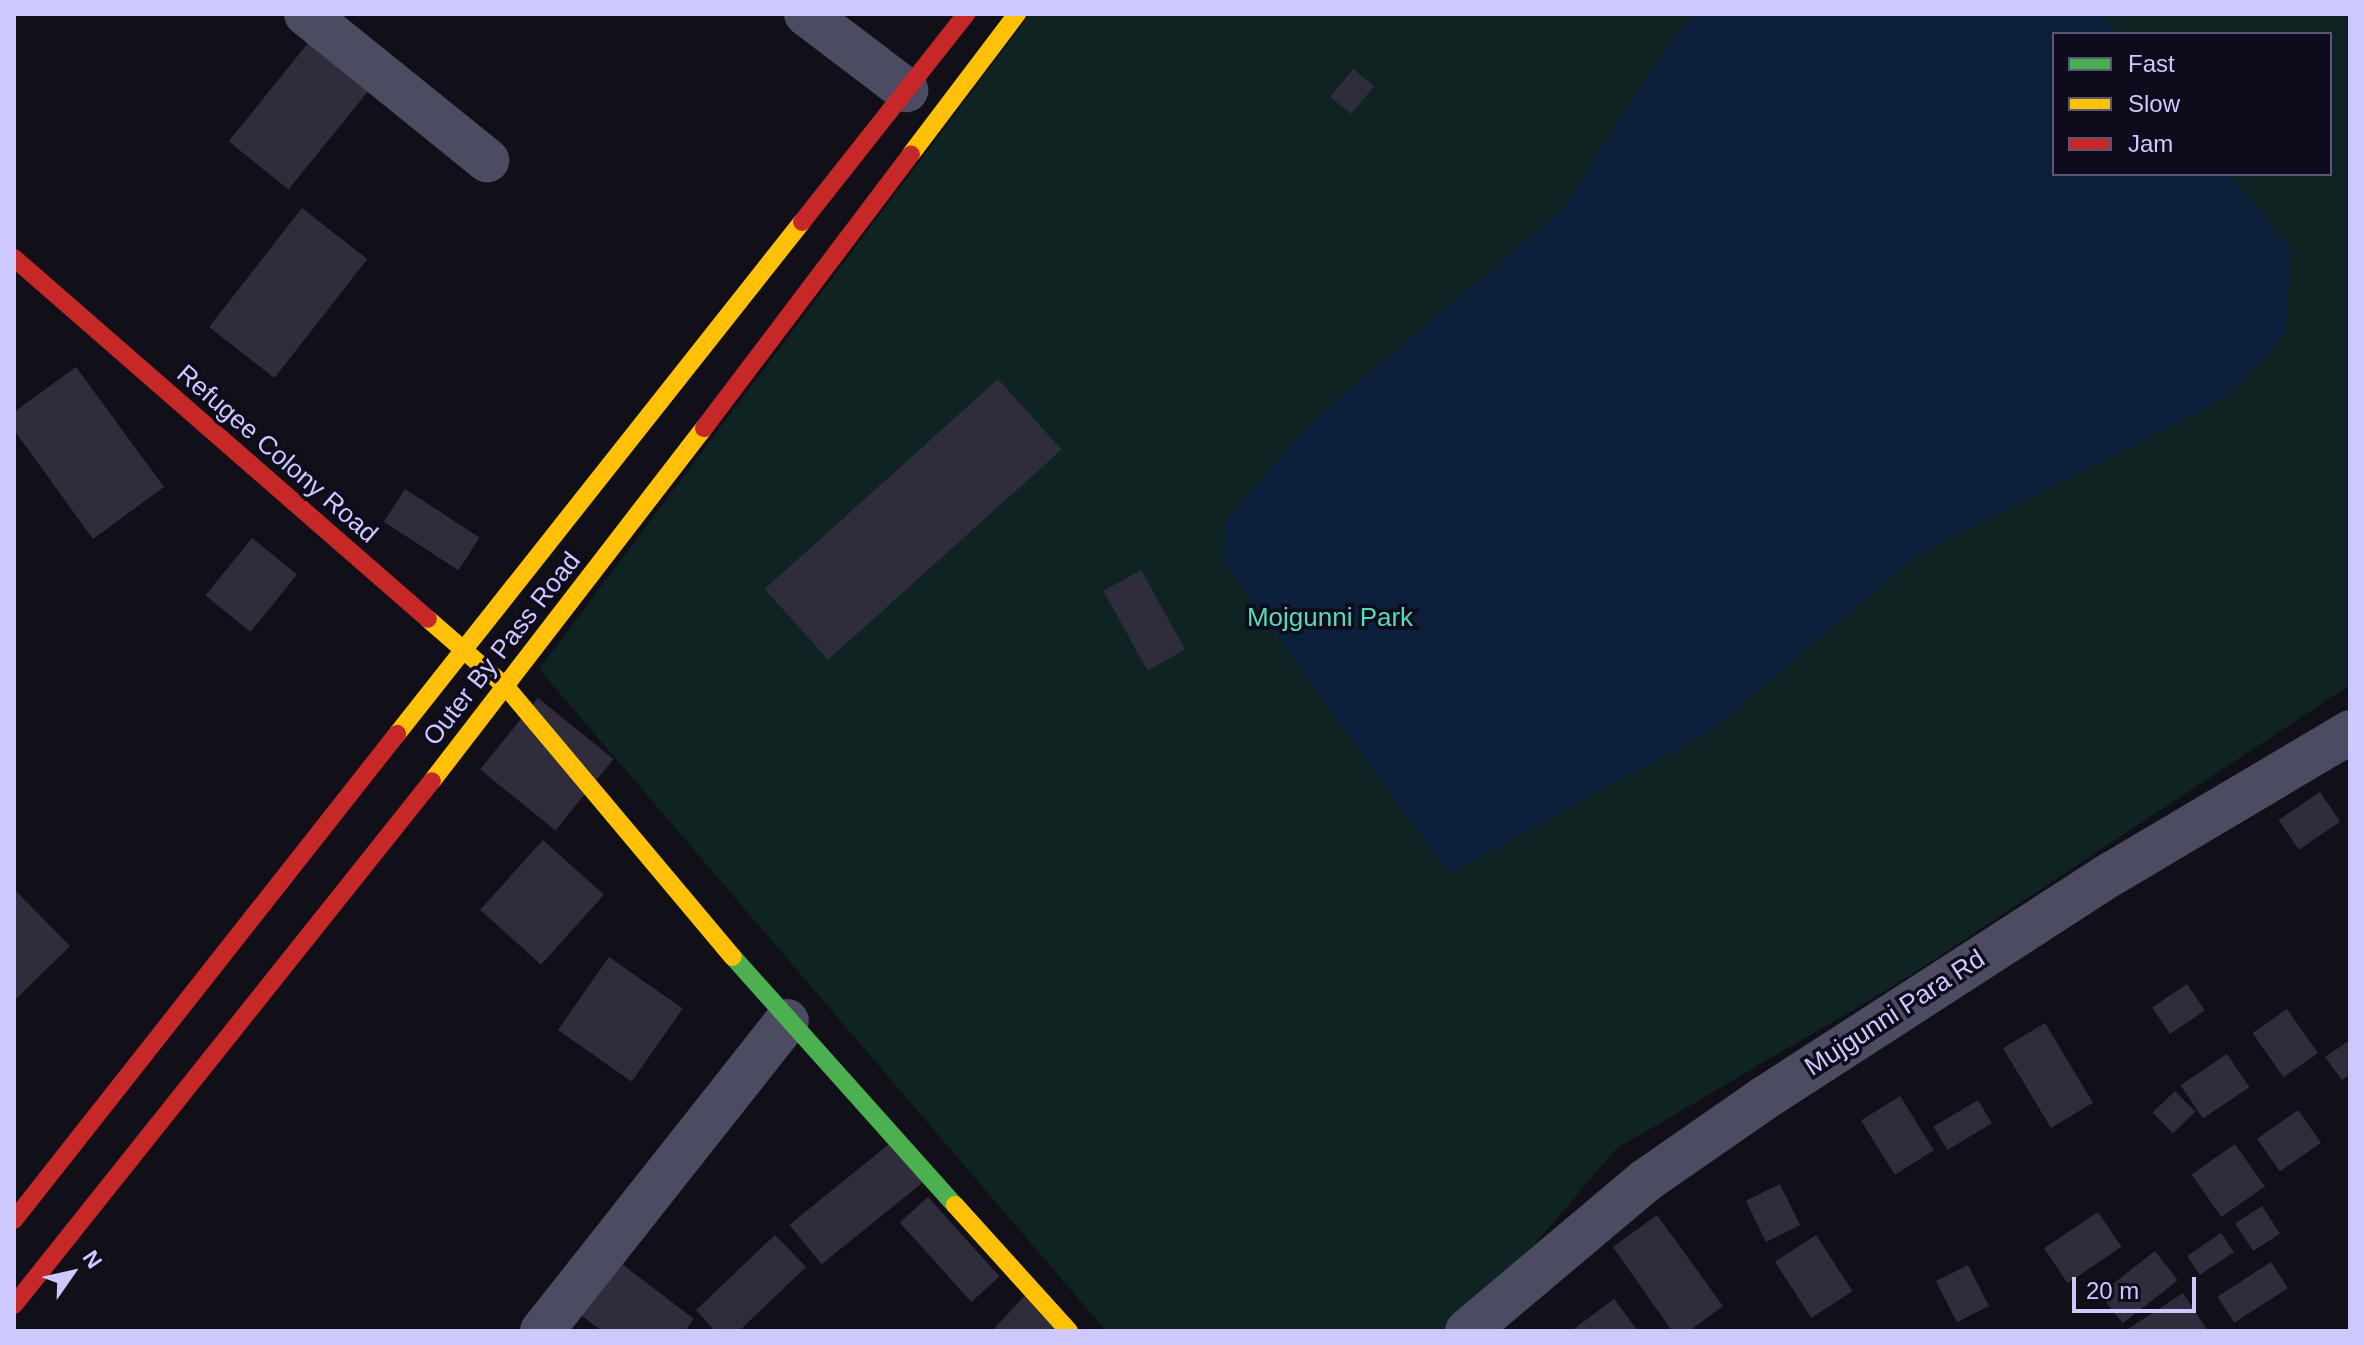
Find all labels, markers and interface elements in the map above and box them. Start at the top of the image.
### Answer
legend [2052,32,2332,176]
text: Fast [2128,50,2175,77]
text: Slow [2128,90,2180,117]
text: Jam [2128,130,2173,157]
street label: Refugee Colony Road [170,358,384,550]
street label: Outer By Pass Road [417,546,587,752]
park label: Mojgunni Park [1247,602,1413,634]
street label: Mujgunni Para Rd [1799,943,1991,1083]
north arrow [32,1233,112,1313]
text: N [78,1246,107,1273]
scale bar [2076,1261,2200,1311]
text: 20 m [2086,1277,2139,1304]

